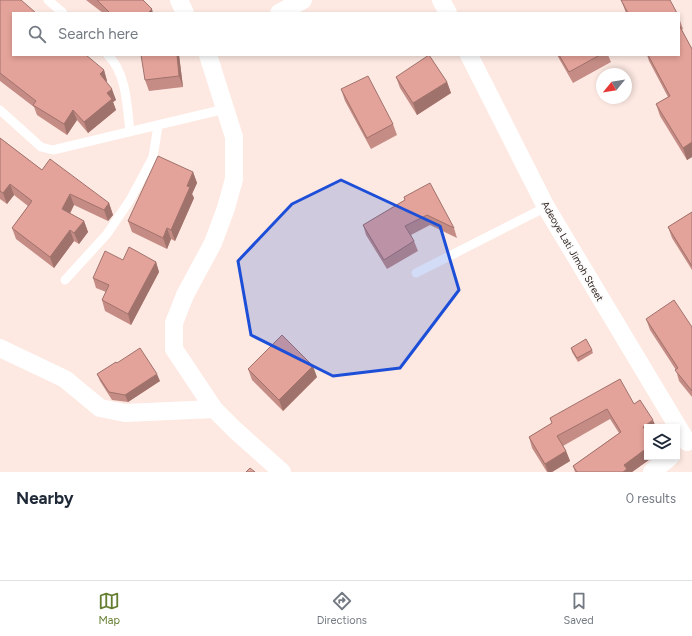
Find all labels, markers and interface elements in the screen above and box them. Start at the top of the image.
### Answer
search box [12,12,680,56]
icon: search [26,23,48,45]
text: Search here [58,25,138,43]
north arrow [596,68,632,104]
street label: Adeoye Lati Jimoh Street [539,199,607,304]
map controls [644,424,680,460]
button: layers [644,424,680,460]
text: Nearby [16,488,74,508]
text: 0 results [626,491,676,506]
tab: Map [98,590,120,627]
tab: Directions [317,590,367,627]
tab: Saved [563,590,594,627]

